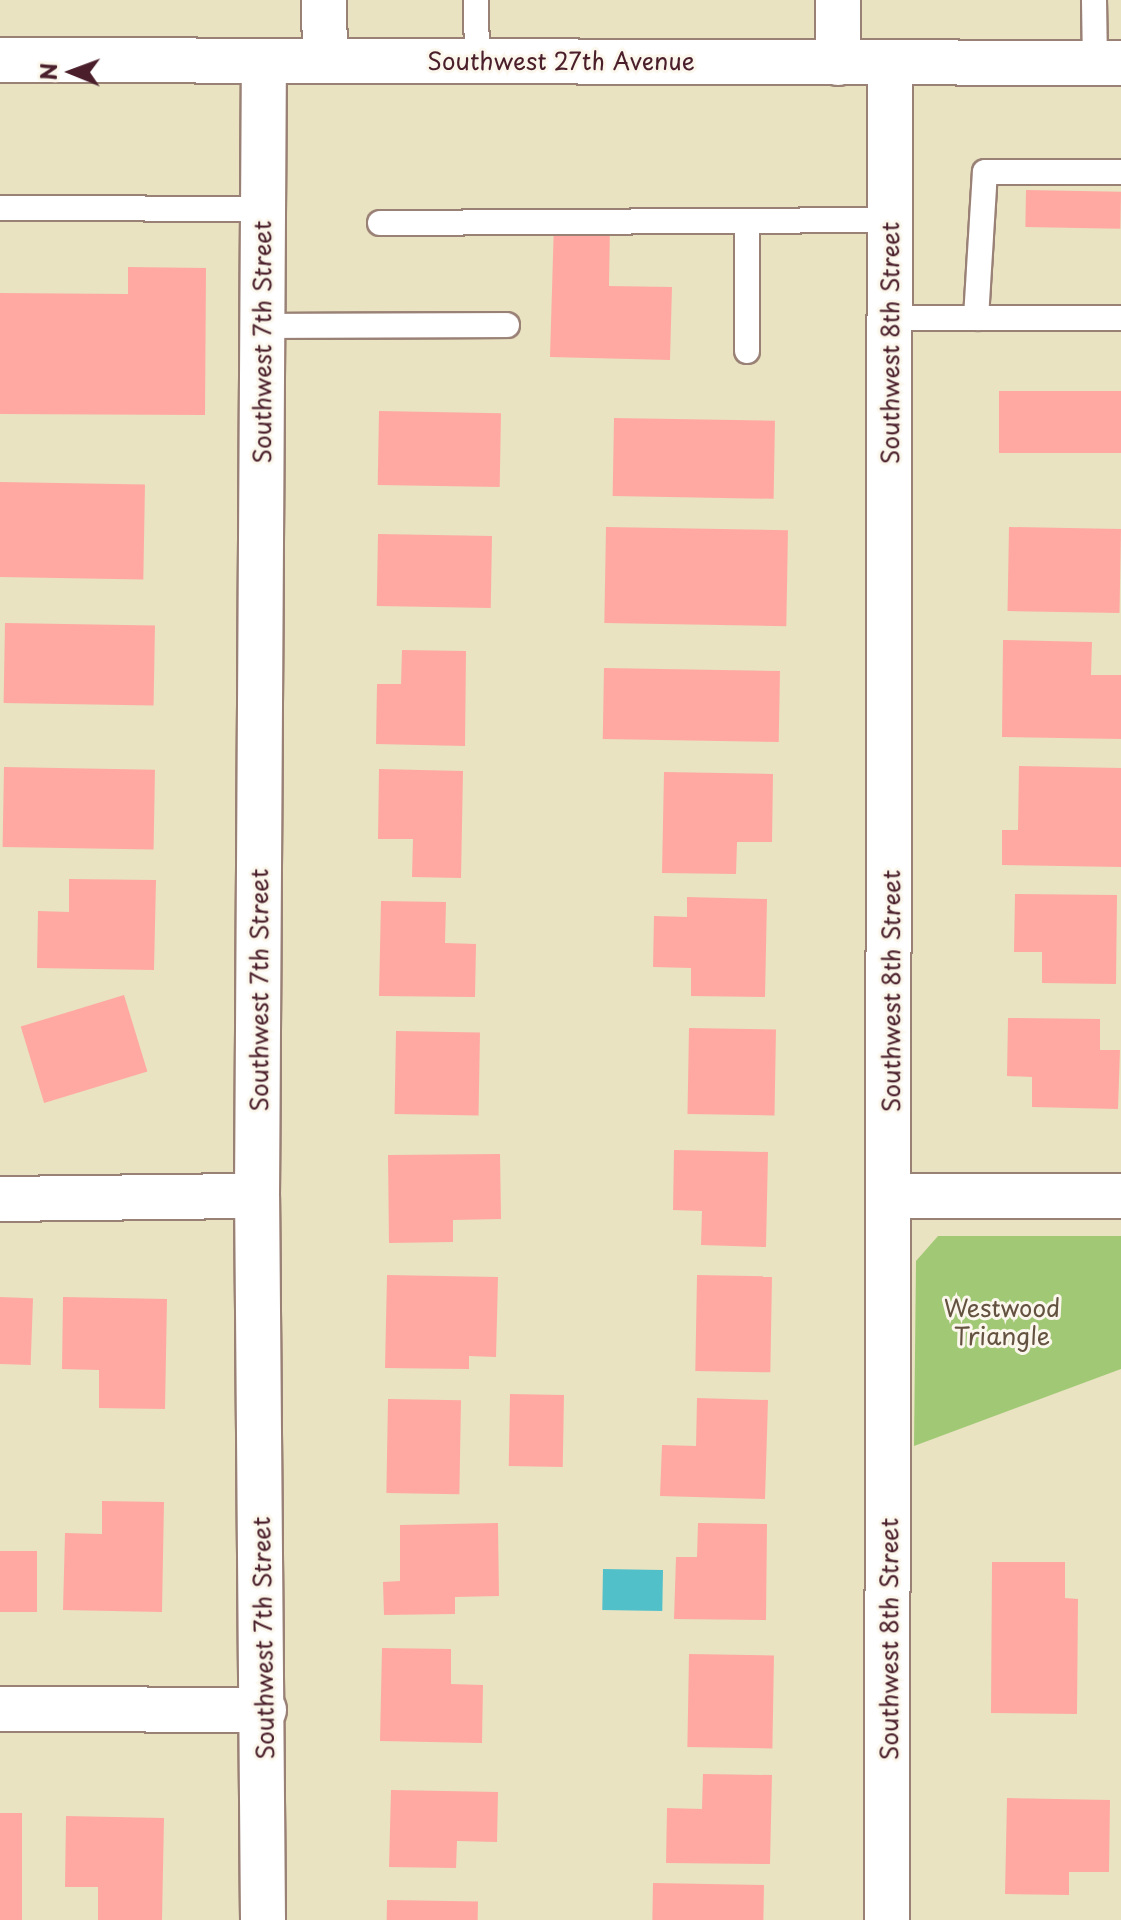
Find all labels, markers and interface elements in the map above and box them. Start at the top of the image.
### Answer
north arrow [32,32,112,112]
street label: Southwest 27th Avenue [427,47,695,75]
text: N [31,63,64,81]
street label: Southwest 7th Street [248,220,276,464]
street label: Southwest 8th Street [876,220,904,466]
street label: Southwest 7th Street [245,868,273,1112]
street label: Southwest 8th Street [877,868,905,1114]
park label: Westwood Triangle [944,1294,1060,1350]
street label: Southwest 7th Street [246,1516,280,1760]
street label: Southwest 8th Street [875,1516,903,1762]

